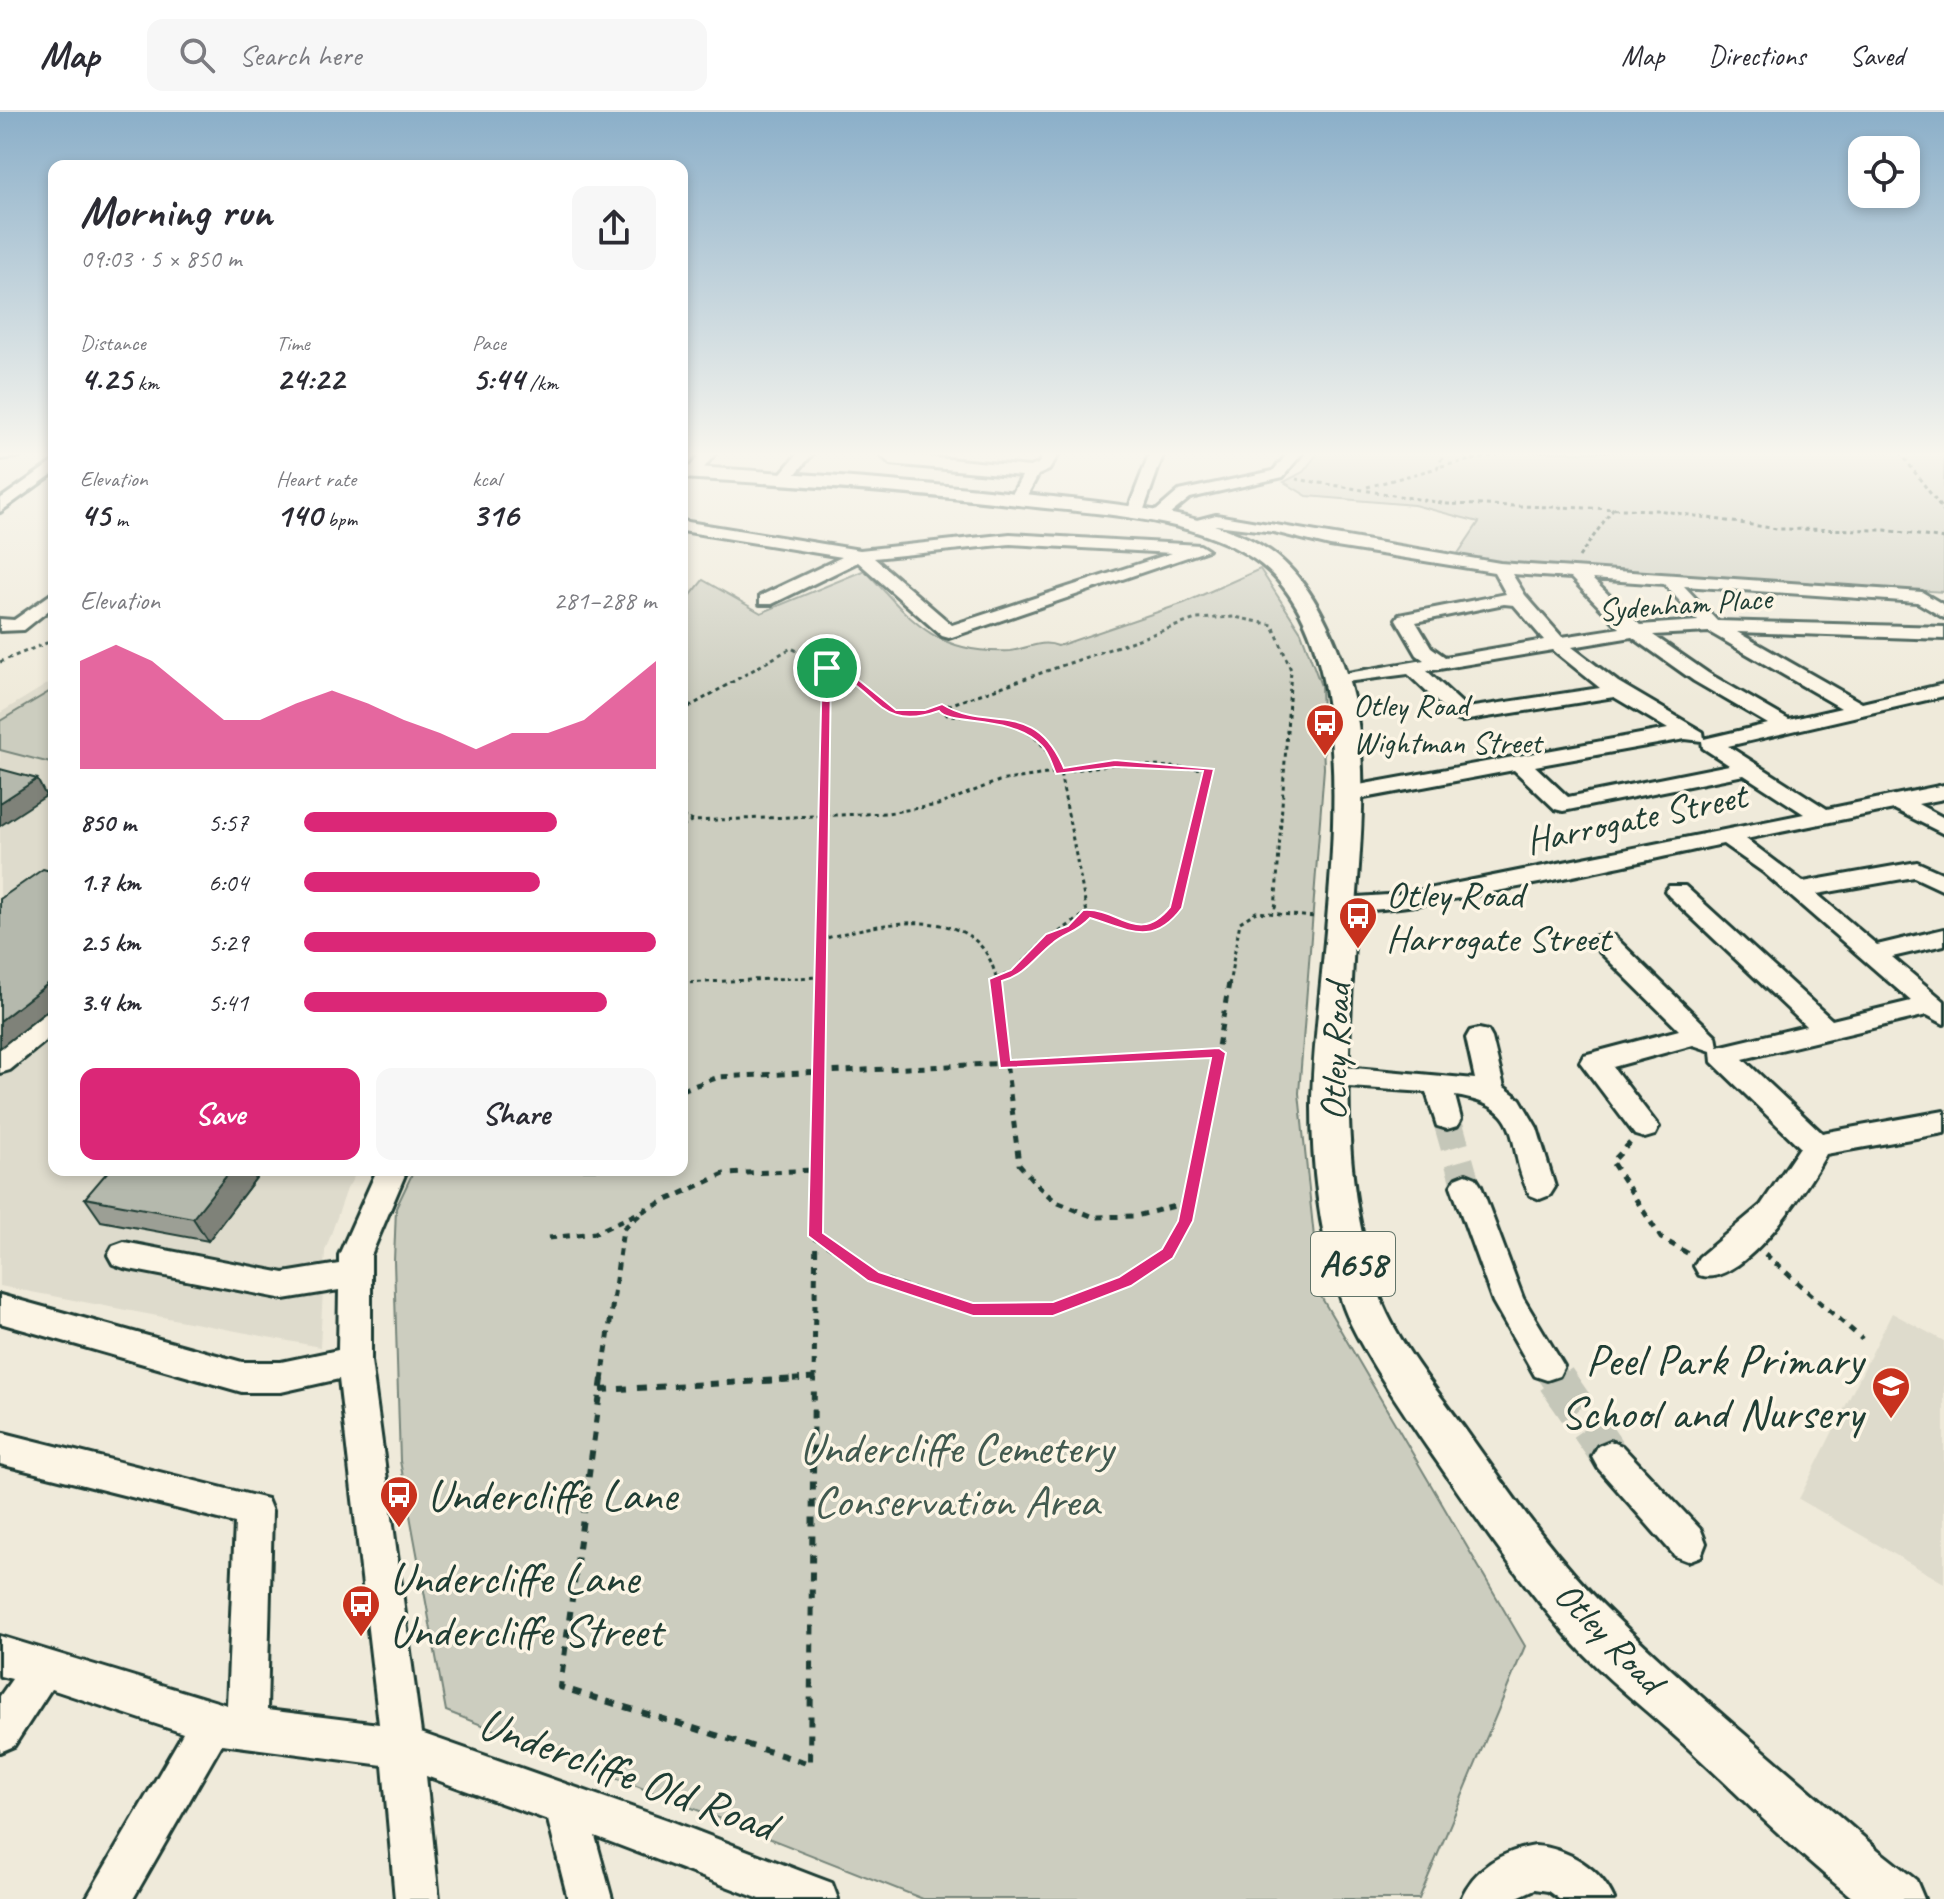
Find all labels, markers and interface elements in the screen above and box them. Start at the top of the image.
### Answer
search box [147,19,707,91]
text: Map [40,32,99,79]
icon: search [175,33,219,77]
text: Search here [239,36,361,74]
text: Map [1621,38,1664,73]
text: Directions [1708,38,1806,73]
text: Saved [1850,38,1904,73]
map controls [1848,136,1920,208]
button: locate [1848,136,1920,208]
text: Morning run [80,184,272,239]
button: share [572,186,656,270]
text: 09:03 · 5 × 850 m [80,242,241,275]
text: Distance [80,329,146,357]
text: Time [276,329,310,357]
text: Pace [472,329,506,357]
text: 4.25 [80,357,132,400]
text: 24:22 [276,357,344,400]
text: 5:44 [472,357,524,400]
text: km [132,369,159,397]
text: /km [524,369,558,397]
text: Elevation [80,465,148,493]
text: Heart rate [276,465,356,493]
text: kcal [472,465,501,493]
text: 45 [80,493,110,536]
text: 140 [276,493,322,536]
text: 316 [472,493,519,536]
text: m [110,505,128,533]
text: bpm [322,505,357,533]
street label: Sydenham Place [1597,577,1776,631]
text: Elevation [80,584,160,617]
text: 281–288 m [553,584,656,617]
pin [793,634,861,702]
icon: arrive [805,646,849,690]
place label: Otley Road Wightman Street [1353,685,1545,763]
bus stop icon: Otley Road Wightman Street [1304,702,1346,757]
street label: Harrogate Street [1522,771,1754,864]
text: 850 m [80,806,136,839]
text: 5:57 [208,806,248,839]
text: 1.7 km [80,866,140,899]
text: 6:04 [208,866,248,899]
place label: Otley Road Harrogate Street [1386,871,1613,962]
bus stop icon: Otley Road Harrogate Street [1337,895,1379,950]
text: 2.5 km [80,926,140,959]
text: 5:29 [208,926,248,959]
street label: Otley Road [1309,977,1361,1121]
text: 3.4 km [80,986,140,1019]
text: 5:41 [208,986,248,1019]
button: Save [80,1068,360,1160]
button: Share [376,1068,656,1160]
road number: A658 [1311,1232,1395,1296]
place label: Peel Park Primary School and Nursery [1560,1331,1866,1442]
school or university icon: Peel Park Primary School and Nursery [1870,1365,1912,1420]
park label: Undercliffe Cemetery Conservation Area [799,1419,1116,1530]
place label: Undercliffe Lane [427,1466,680,1524]
bus stop icon: Undercliffe Lane [378,1474,420,1529]
place label: Undercliffe Lane Undercliffe Street [389,1549,666,1660]
street label: Otley Road [1544,1571,1678,1707]
bus stop icon: Undercliffe Lane Undercliffe Street [340,1583,382,1638]
street label: Undercliffe Old Road [471,1694,790,1857]

